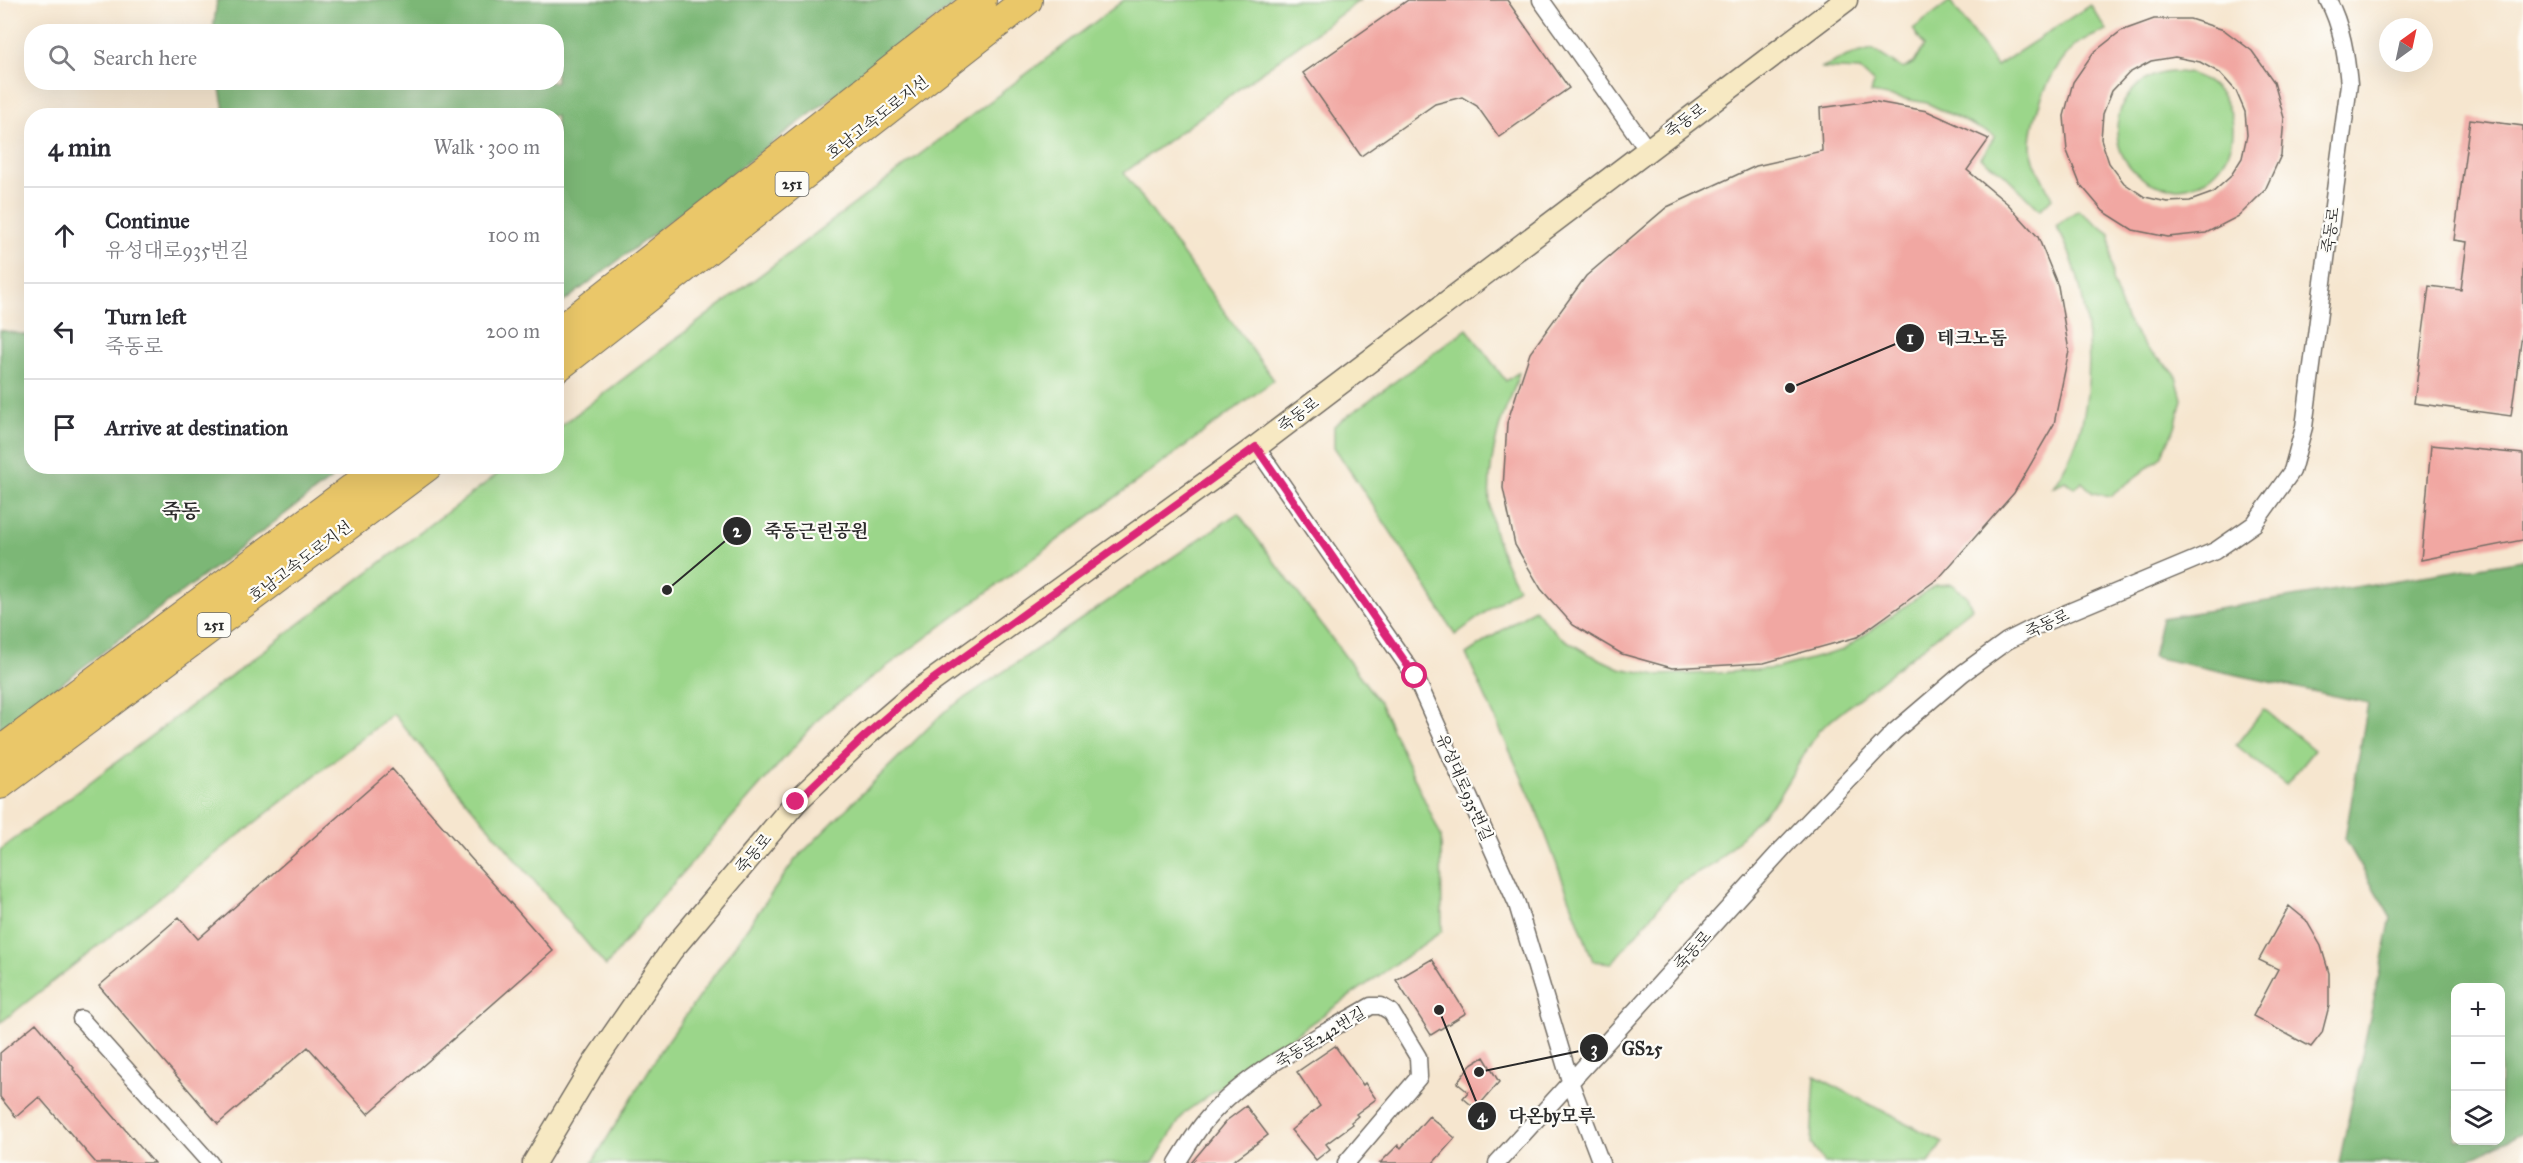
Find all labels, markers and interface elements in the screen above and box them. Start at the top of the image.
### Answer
north arrow [2379,18,2433,72]
search box [24,24,564,90]
icon: search [45,41,78,74]
text: Search here [93,44,197,71]
street label: 호남고속도로지선 [823,72,932,163]
street label: 죽동로 [1661,99,1710,142]
text: 4 min [48,131,111,163]
text: Walk · 300 m [433,135,540,159]
road number: 251 [776,172,808,196]
street label: 죽동로 [2318,205,2343,254]
text: Continue [105,207,190,234]
icon: ahead [48,219,81,252]
text: 100 m [488,223,540,247]
text: 유성대로935번길 [105,238,249,262]
text: Turn left [105,303,187,330]
icon: left [48,315,81,348]
text: 200 m [486,319,540,343]
callout: 테크노돔 [1895,320,2019,356]
text: 1 [1906,327,1914,349]
text: 테크노돔 [1937,327,2007,349]
text: 죽동로 [105,334,163,358]
street label: 죽동로 [1274,393,1323,436]
icon: arrive [48,411,81,444]
text: Arrive at destination [105,414,288,441]
district label: 죽동 [162,499,201,523]
callout: 죽동근린공원 [722,513,880,549]
street label: 호남고속도로지선 [245,517,355,606]
text: 2 [733,520,743,542]
text: 죽동근린공원 [764,520,868,542]
street label: 죽동로 [2022,605,2073,642]
road number: 251 [198,613,230,637]
route start [1401,662,1427,688]
street label: 유성대로935번길 [1432,731,1497,844]
route end [782,788,808,814]
street label: 죽동로 [731,829,776,877]
street label: 죽동로 [1670,926,1715,974]
map controls [2451,983,2505,1145]
button: + [2451,983,2505,1037]
street label: 죽동로242번길 [1272,1003,1369,1072]
callout: GS25 [1579,1030,1674,1066]
button: − [2451,1037,2505,1091]
text: 3 [1590,1038,1598,1061]
text: GS25 [1622,1038,1663,1060]
button: layers [2451,1091,2505,1145]
callout: 다온by모루 [1467,1098,1607,1134]
text: 4 [1477,1105,1488,1128]
text: 다온by모루 [1509,1105,1596,1128]

